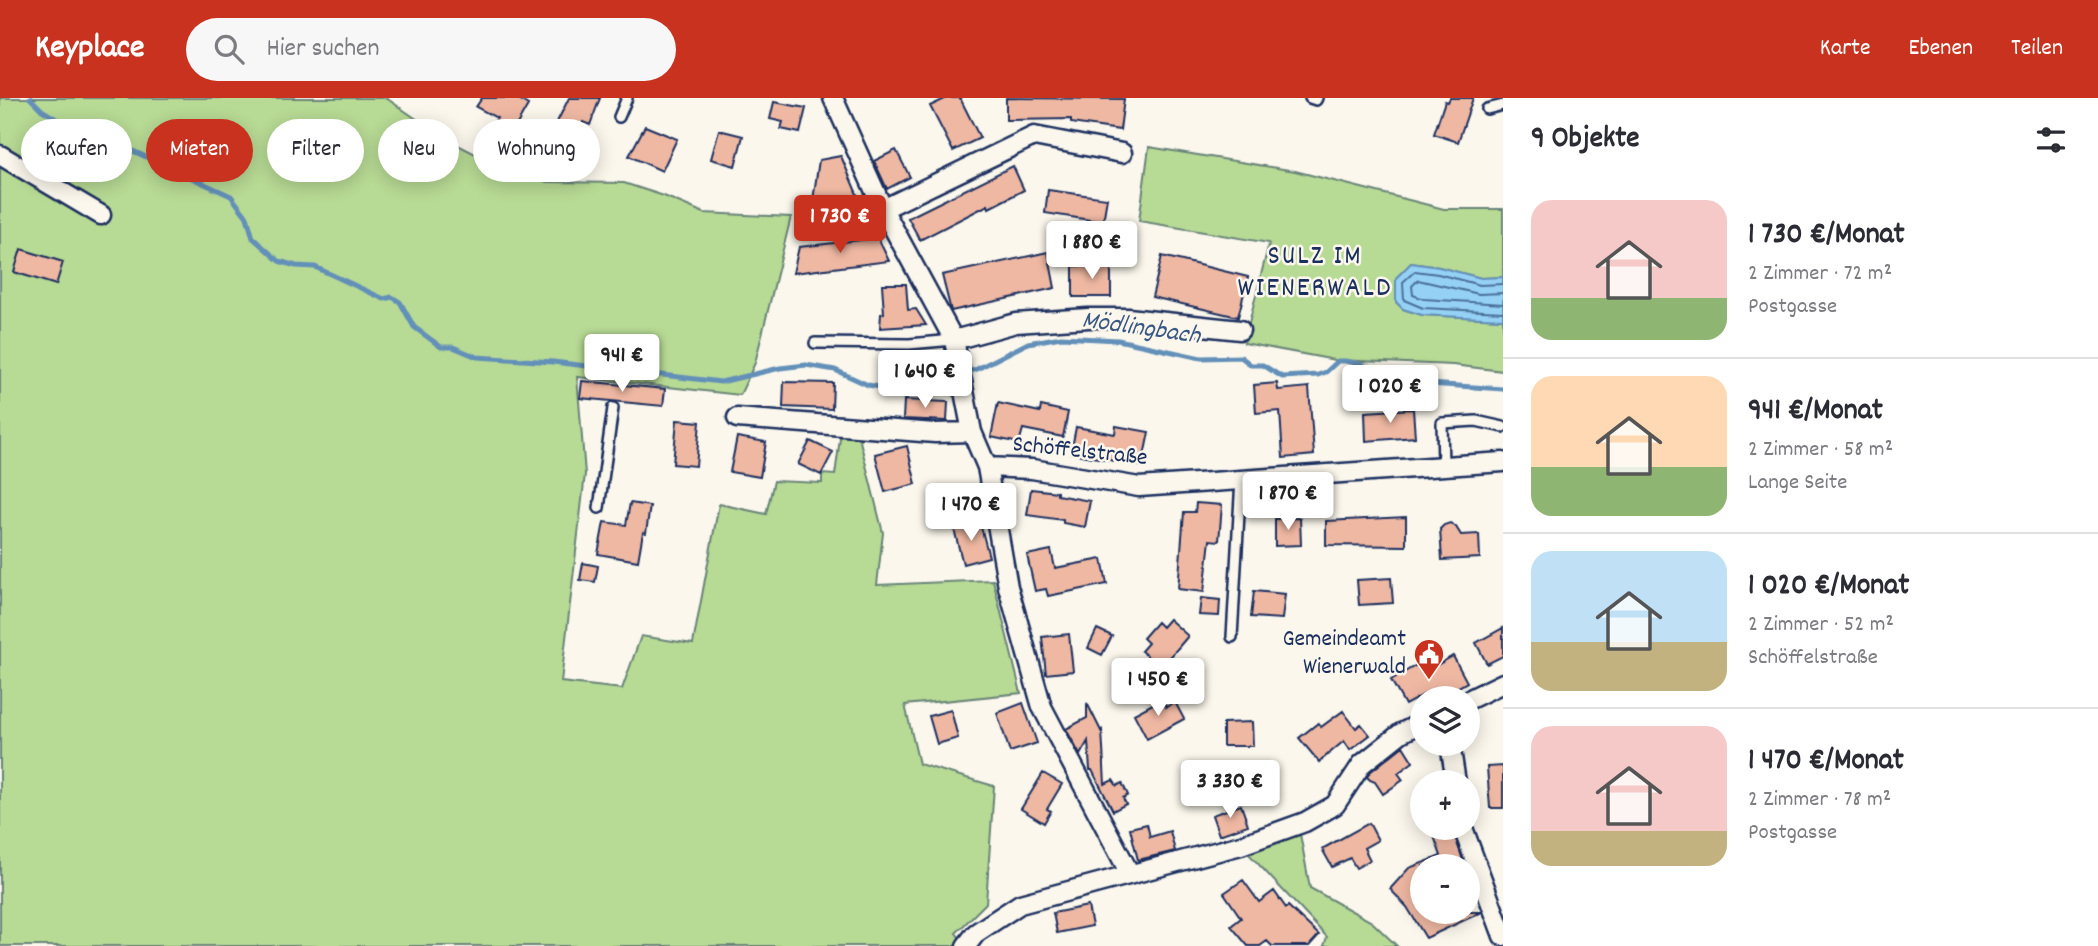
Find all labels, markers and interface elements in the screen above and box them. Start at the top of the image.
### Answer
search box [186,18,676,81]
text: Keyplace [35,26,144,73]
icon: search [210,30,248,68]
text: Hier suchen [266,31,380,68]
text: Karte [1820,32,1870,66]
text: Ebenen [1908,32,1973,66]
text: Teilen [2011,32,2063,66]
chip: Kaufen [21,119,132,182]
chip: Mieten [146,119,253,182]
chip: Filter [267,119,364,182]
chip: Neu [378,119,459,182]
chip: Wohnung [473,119,600,182]
text: 9 Objekte [1531,119,1639,162]
icon: filters [2032,121,2070,159]
pin: 1 730 € [775,195,905,255]
text: 1 730 € [810,201,870,234]
text: 1 730 €/Monat [1748,215,1905,258]
pin: 1 880 € [1027,222,1157,281]
text: 1 880 € [1062,227,1122,260]
icon: home [1587,228,1671,312]
district label: SULZ IM WIENERWALD [1238,238,1392,310]
text: 2 Zimmer · 72 m² [1748,258,1892,291]
text: Postgasse [1748,291,1837,324]
water label: Mödlingbach [1079,302,1204,356]
pin: 941 € [573,334,671,394]
text: 941 € [600,340,644,373]
pin: 1 640 € [860,350,990,410]
text: 1 640 € [894,356,956,389]
pin: 1 020 € [1325,366,1455,425]
text: 1 020 € [1358,371,1422,404]
text: 941 €/Monat [1748,391,1883,434]
icon: home [1587,404,1671,488]
street label: Schöffelstraße [1011,428,1149,476]
text: 2 Zimmer · 58 m² [1748,434,1893,467]
text: Lange Seite [1748,467,1847,500]
pin: 1 870 € [1223,472,1353,532]
text: 1 870 € [1259,478,1317,511]
pin: 1 470 € [906,484,1036,543]
text: 1 470 € [941,489,1001,522]
text: 1 020 €/Monat [1748,566,1909,609]
icon: home [1587,579,1671,663]
text: 2 Zimmer · 52 m² [1748,609,1894,642]
place label: Gemeindeamt Wienerwald [1282,623,1406,685]
public building icon: Gemeindeamt Wienerwald [1412,637,1446,681]
text: Schöffelstraße [1748,642,1878,675]
pin: 1 450 € [1093,658,1223,718]
text: 1 450 € [1127,664,1189,697]
map controls [1410,686,1480,924]
button: layers [1410,686,1480,756]
text: 1 470 €/Monat [1748,741,1904,784]
icon: home [1587,754,1671,838]
pin: 3 330 € [1165,760,1295,820]
text: 3 330 € [1197,766,1263,799]
button: + [1410,770,1480,840]
text: 2 Zimmer · 78 m² [1748,784,1891,817]
text: Postgasse [1748,817,1837,850]
button: − [1410,854,1480,924]

